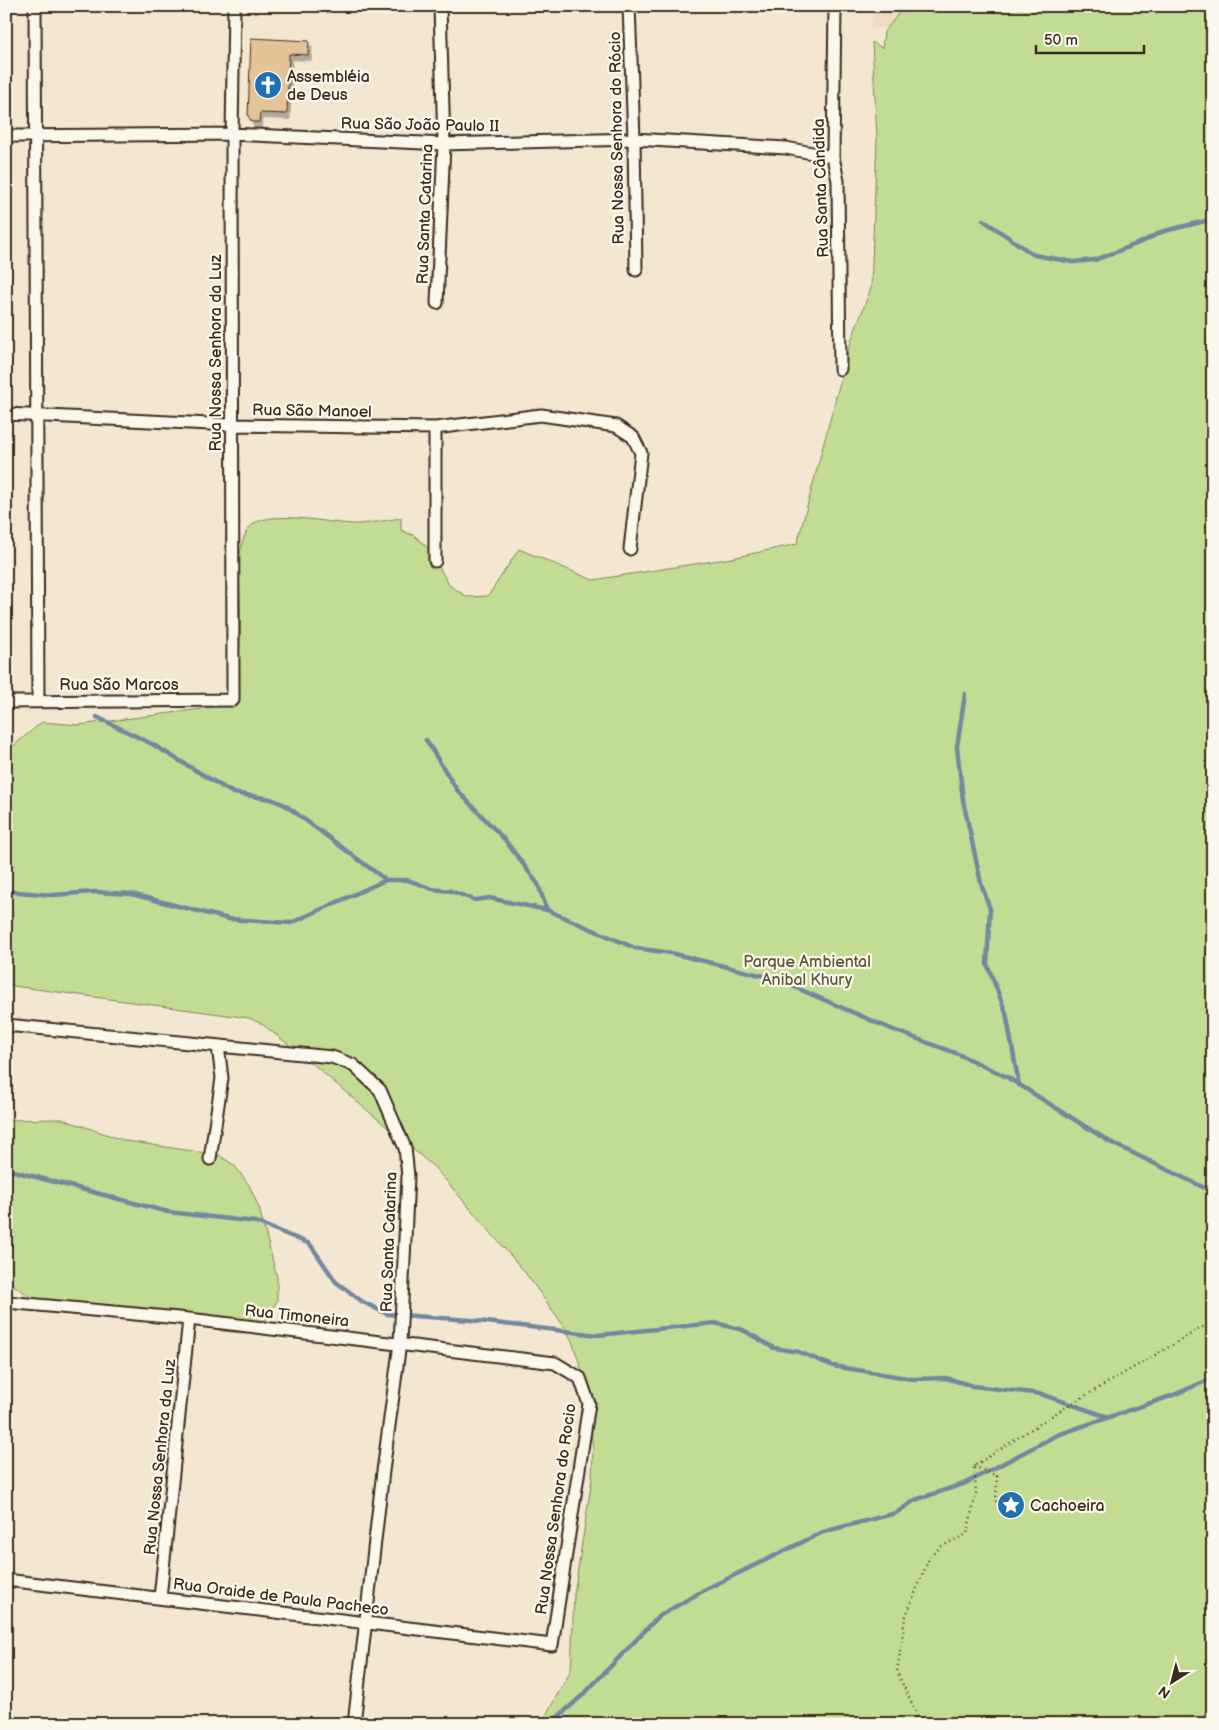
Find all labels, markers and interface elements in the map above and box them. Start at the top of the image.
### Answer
scale bar [1036,22,1144,54]
street label: Rua Nossa Senhora do Rócio [606,31,629,245]
text: 50 m [1044,31,1078,50]
place label: Assembléia de Deus [287,68,370,105]
church icon: Assembléia de Deus [253,70,283,100]
street label: Rua São João Paulo II [341,115,499,136]
street label: Rua Santa Cândida [810,118,833,258]
street label: Rua Santa Catarina [414,144,437,285]
street label: Rua Nossa Senhora da Luz [207,254,226,451]
street label: Rua São Manoel [252,401,372,422]
street label: Rua São Marcos [59,676,179,695]
park label: Parque Ambiental Anibal Khury [743,953,871,990]
street label: Rua Santa Catarina [378,1172,401,1313]
street label: Rua Timoneira [244,1302,350,1331]
street label: Rua Nossa Senhora da Luz [141,1358,180,1556]
street label: Rua Nossa Senhora do Rocio [532,1402,581,1616]
place icon: Cachoeira [996,1490,1026,1520]
place label: Cachoeira [1030,1497,1105,1516]
street label: Rua Oraide de Paula Pacheco [172,1575,390,1620]
north arrow [1146,1658,1196,1708]
text: N [1155,1682,1174,1702]

